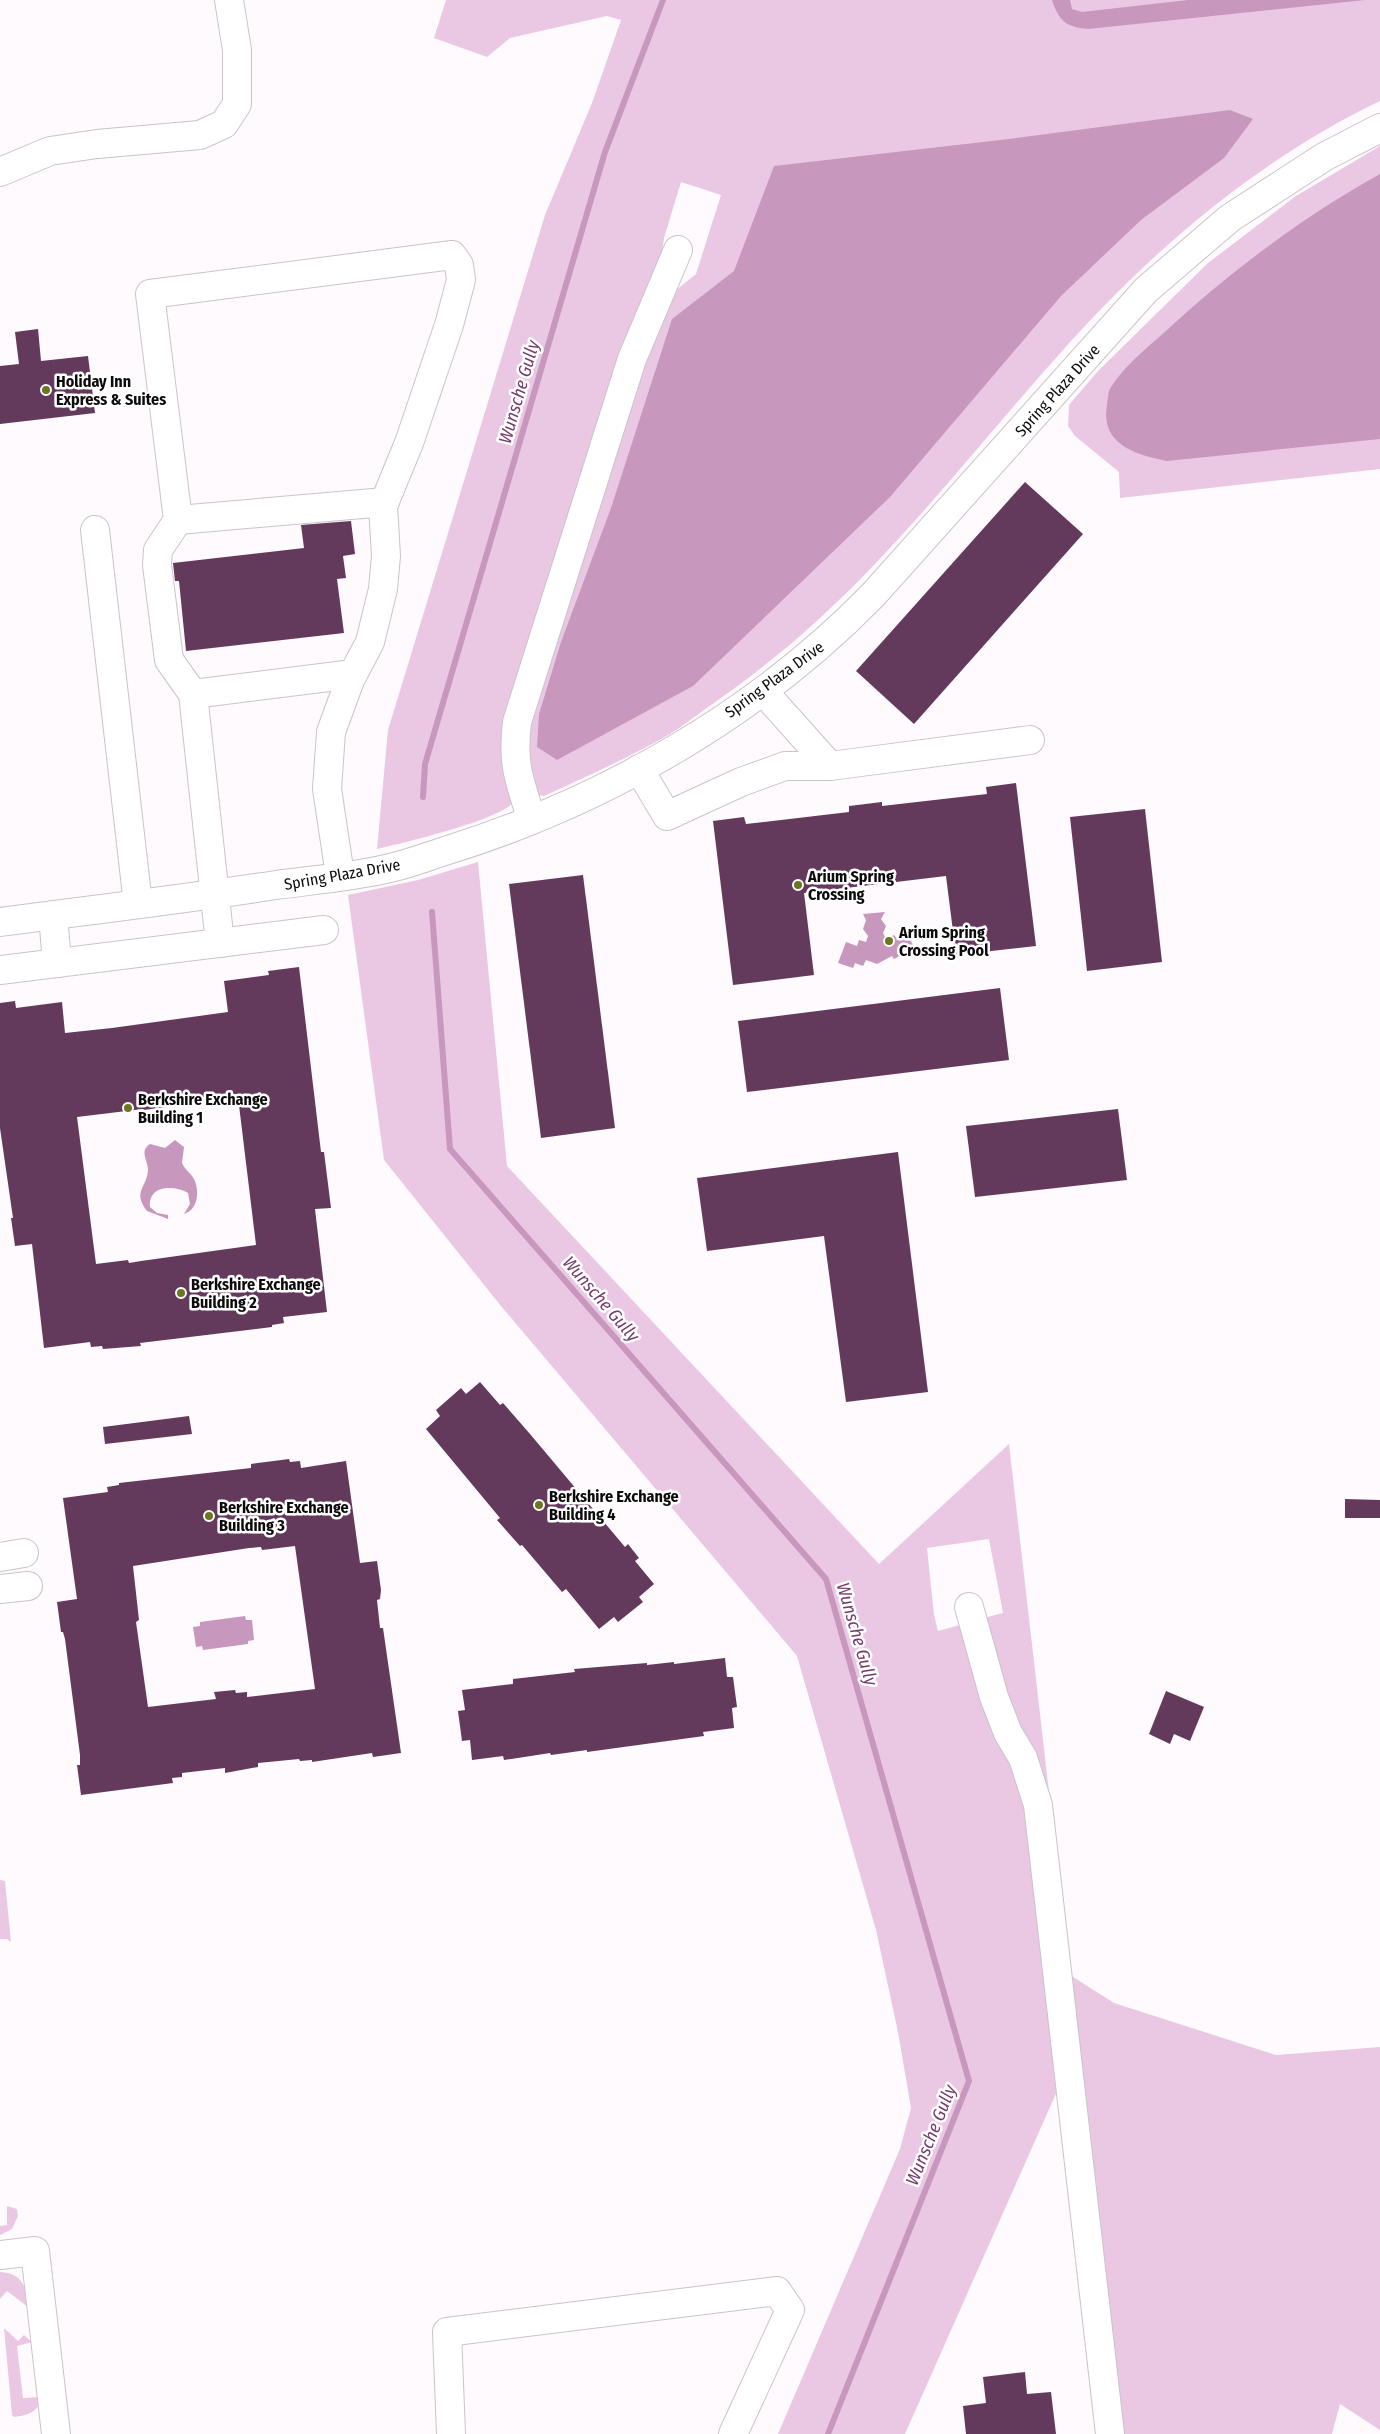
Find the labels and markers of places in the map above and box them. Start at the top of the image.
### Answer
place label: Holiday Inn Express & Suites [56,372,166,409]
marker: Holiday Inn Express & Suites [40,384,52,396]
place label: Arium Spring Crossing [807,867,894,904]
marker: Arium Spring Crossing [792,879,804,891]
place label: Arium Spring Crossing Pool [898,923,989,960]
marker: Arium Spring Crossing Pool [883,935,895,947]
place label: Berkshire Exchange Building 1 [138,1090,268,1127]
marker: Berkshire Exchange Building 1 [122,1102,134,1114]
place label: Berkshire Exchange Building 2 [191,1275,321,1312]
marker: Berkshire Exchange Building 2 [175,1287,187,1299]
place label: Berkshire Exchange Building 4 [549,1487,679,1524]
place label: Berkshire Exchange Building 3 [219,1498,349,1535]
marker: Berkshire Exchange Building 4 [533,1499,545,1511]
marker: Berkshire Exchange Building 3 [203,1510,215,1522]

